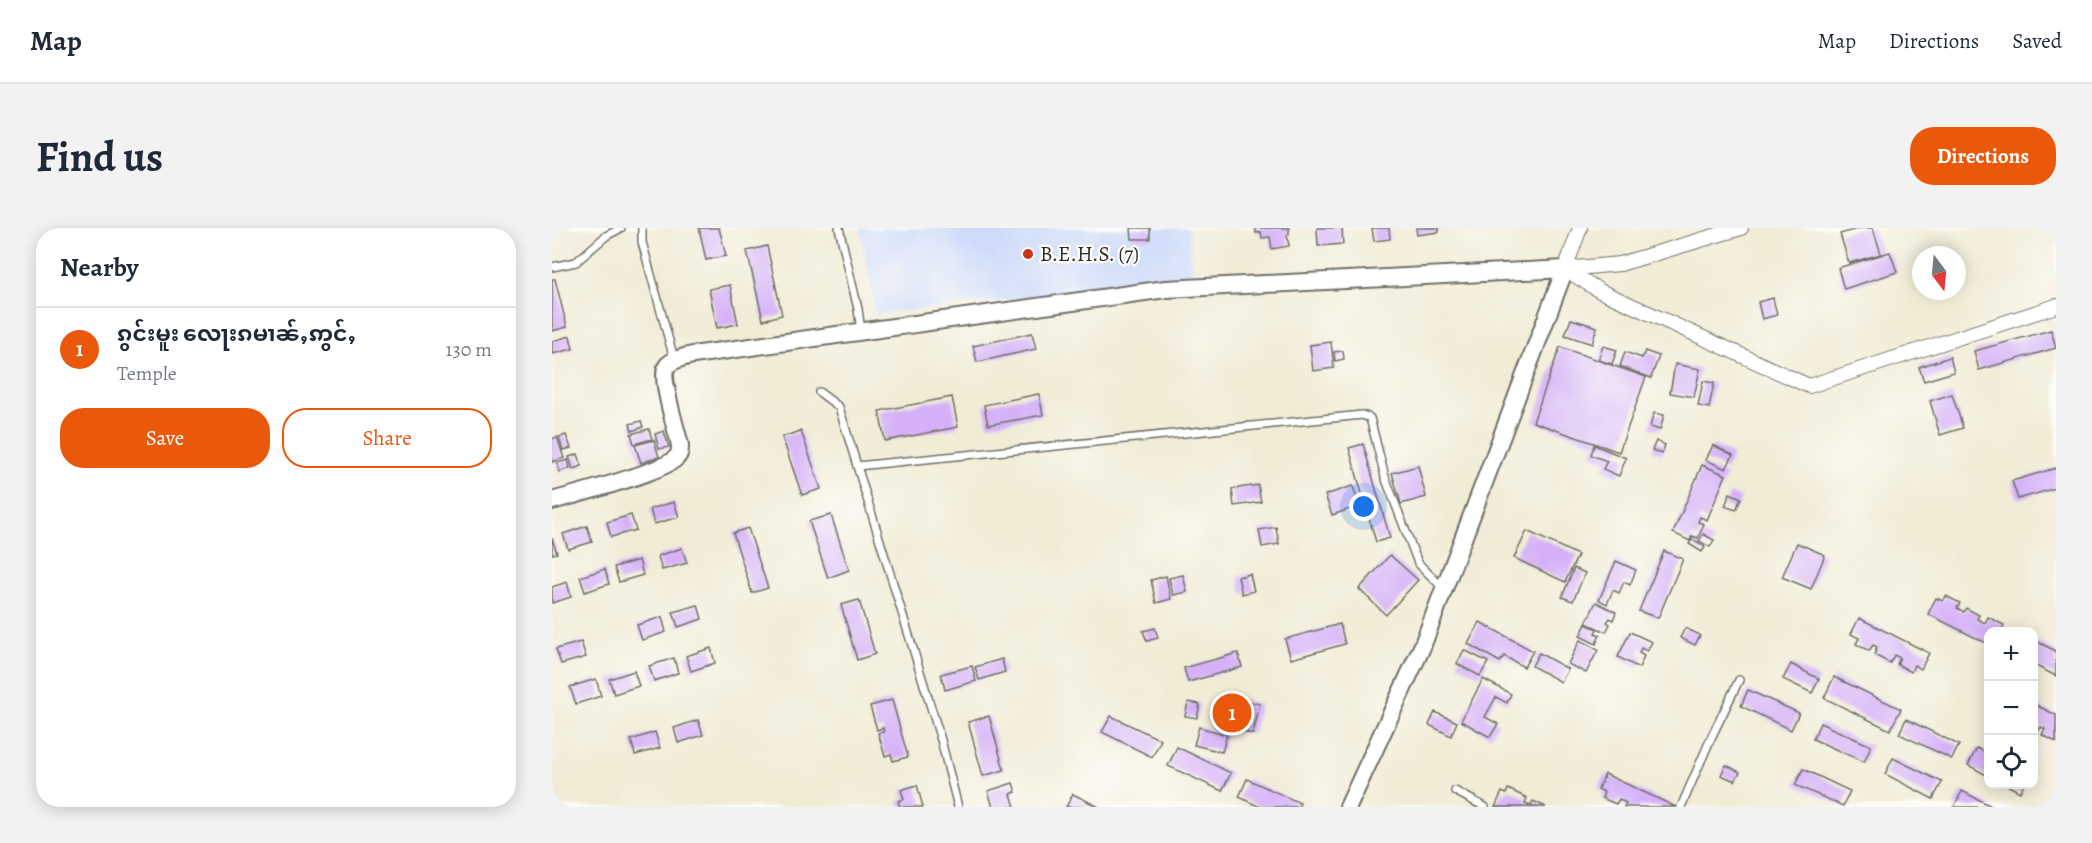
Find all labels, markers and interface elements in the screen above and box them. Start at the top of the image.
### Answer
text: Map [30,22,82,60]
text: Map [1818,27,1856,55]
text: Directions [1889,27,1979,55]
text: Saved [2012,27,2062,55]
button: Directions [1910,127,2056,185]
text: Find us [36,128,163,185]
place label: B.E.H.S. (7) [1040,240,1139,268]
north arrow [1912,246,1966,300]
marker: B.E.H.S. (7) [1021,247,1035,261]
text: Nearby [60,250,139,285]
text: ၵွင်းမူး လေႃးၵမၢၼ်ႇဢွင်ႇ [117,319,356,349]
text: 1 [76,336,83,363]
text: 130 m [446,336,492,363]
text: Temple [117,360,177,387]
button: Save [60,408,270,468]
button: Share [282,408,492,468]
your location [1349,492,1378,521]
map controls [1984,627,2038,789]
button: + [1984,627,2038,681]
button: − [1984,681,2038,735]
pin: 1 [1212,690,1252,736]
button: locate [1984,735,2038,789]

